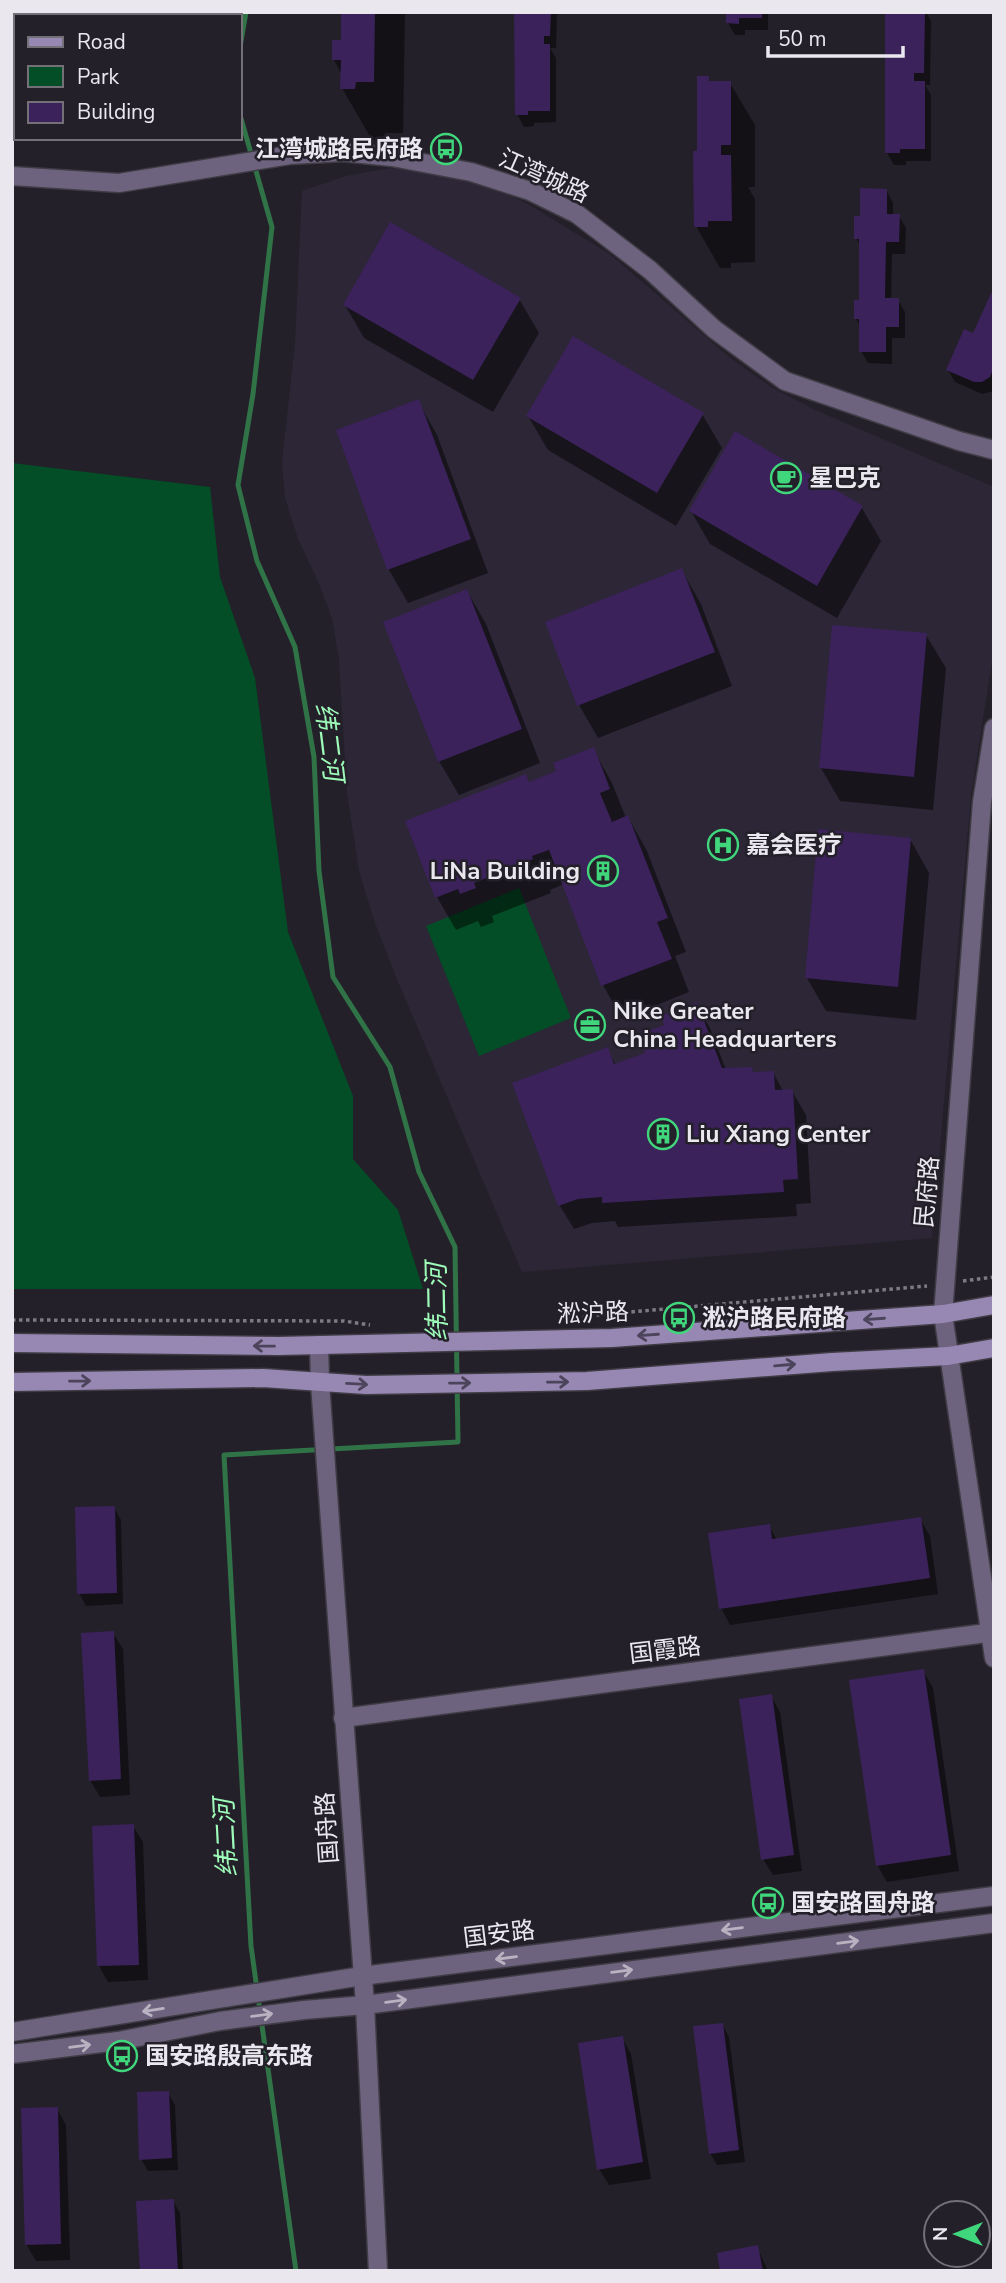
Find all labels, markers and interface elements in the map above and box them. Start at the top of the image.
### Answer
legend [14,14,242,140]
scale bar [768,14,903,58]
text: 50 m [778,25,827,53]
text: Road [77,28,126,56]
text: Park [77,63,119,91]
text: Building [77,98,155,126]
bus stop icon: 江湾城路民府路 [429,132,463,166]
place label: 江湾城路民府路 [255,133,423,165]
street label: 江湾城路 [494,142,594,210]
cafe icon: 星巴克 [769,461,803,495]
place label: 星巴克 [809,462,881,494]
water label: 纬二河 [307,701,352,788]
hospital icon: 嘉会医疗 [706,828,740,862]
place label: 嘉会医疗 [746,829,842,861]
building icon: LiNa Building [586,854,620,888]
place label: LiNa Building [430,855,580,887]
place label: Nike Greater China Headquarters [613,995,837,1055]
office icon: Nike Greater China Headquarters [573,1008,607,1042]
building icon: Liu Xiang Center [646,1117,680,1151]
place label: Liu Xiang Center [686,1118,871,1150]
street label: 民府路 [908,1155,946,1229]
water label: 纬二河 [419,1258,455,1341]
street label: 淞沪路 [556,1296,630,1330]
bus stop icon: 淞沪路民府路 [662,1301,696,1335]
place label: 淞沪路民府路 [702,1302,846,1334]
one-way arrow [864,1313,886,1326]
one-way arrow [637,1329,659,1342]
one-way arrow [253,1339,276,1352]
one-way arrow [773,1358,796,1371]
one-way arrow [69,1374,92,1388]
one-way arrow [546,1375,569,1389]
one-way arrow [449,1376,472,1390]
one-way arrow [345,1377,368,1390]
street label: 国霞路 [627,1630,703,1670]
street label: 国舟路 [309,1791,345,1865]
water label: 纬二河 [206,1793,246,1878]
bus stop icon: 国安路国舟路 [751,1886,785,1920]
place label: 国安路国舟路 [791,1887,935,1919]
street label: 国安路 [461,1914,537,1954]
one-way arrow [721,1923,743,1936]
one-way arrow [836,1935,858,1948]
one-way arrow [495,1951,518,1964]
one-way arrow [610,1965,633,1978]
one-way arrow [385,1994,407,2007]
one-way arrow [142,2003,165,2016]
one-way arrow [250,2009,273,2022]
one-way arrow [68,2039,91,2052]
bus stop icon: 国安路殷高东路 [105,2039,139,2073]
place label: 国安路殷高东路 [145,2040,313,2072]
north arrow [922,2199,992,2269]
text: N [928,2227,954,2241]

